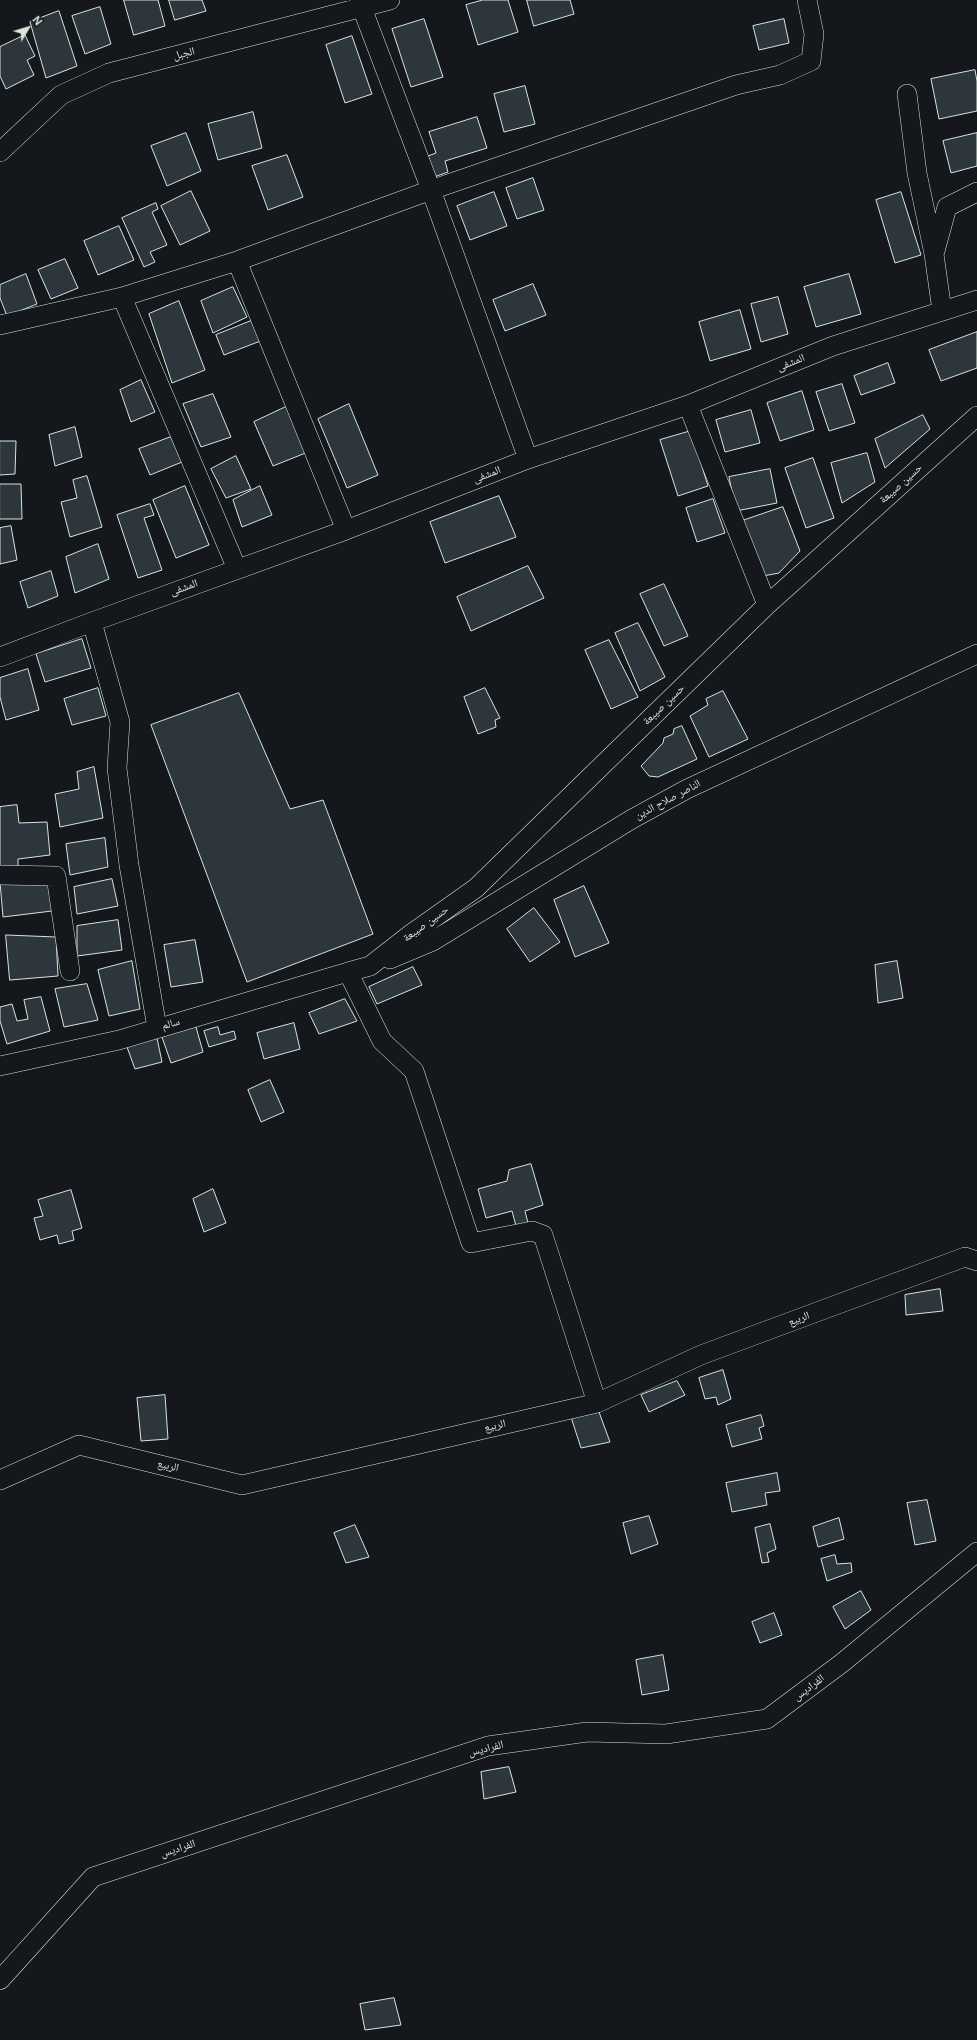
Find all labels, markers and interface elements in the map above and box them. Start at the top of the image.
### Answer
north arrow [8,8,48,48]
text: N [29,13,45,28]
street label: الجبل [172,45,196,63]
street label: المشفى [775,352,807,374]
street label: حسين صيبعة [877,461,925,507]
street label: المشفى [471,464,503,486]
street label: المشفى [168,577,200,599]
street label: حسين صيبعة [640,682,688,728]
street label: الناصر صلاح الدين [633,777,703,823]
street label: حسين صيبعة [401,903,451,945]
street label: سالم [160,1015,182,1033]
street label: الربيع [787,1309,811,1329]
street label: الربيع [483,1417,507,1435]
street label: الربيع [156,1457,180,1475]
street label: الفراديس [791,1672,827,1704]
street label: الفراديس [467,1738,505,1760]
street label: الفراديس [159,1837,197,1861]

